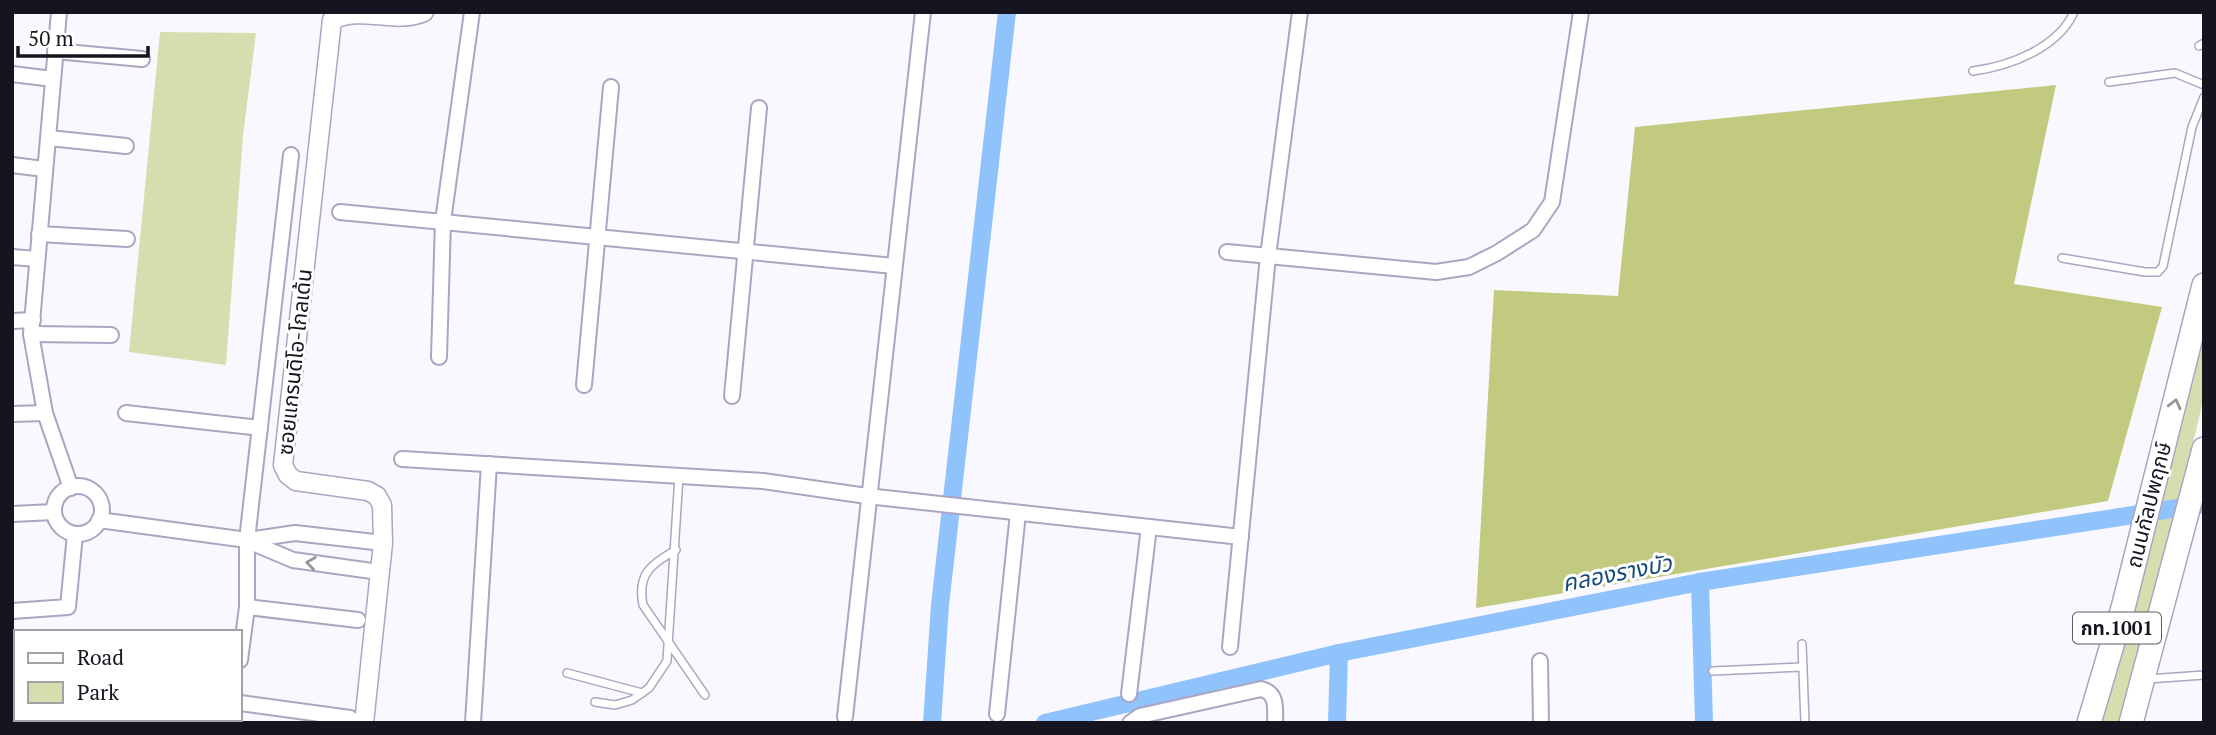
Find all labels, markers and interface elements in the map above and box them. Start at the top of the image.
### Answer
scale bar [18,14,147,58]
text: 50 m [28,24,74,52]
street label: ซอยแกรนดิโอ-โกลเด้น [270,267,318,456]
one-way arrow [2167,398,2181,410]
street label: ถนนกัลปพฤกษ์ [2119,439,2177,571]
water label: คลองรางบัว [1559,547,1675,598]
one-way arrow [306,555,317,570]
road number: กท.1001 [2073,612,2161,643]
legend [14,630,242,721]
text: Road [77,643,124,671]
text: Park [77,678,119,706]

